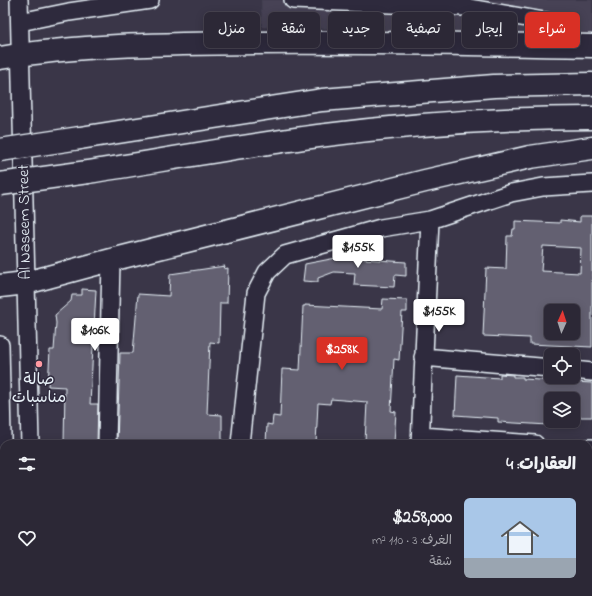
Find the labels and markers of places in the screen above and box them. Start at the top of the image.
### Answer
pin: $155K [330,235,386,269]
pin: $155K [411,299,467,333]
pin: $106K [67,318,123,352]
pin: $258K [314,337,370,371]
marker: صالة مناسبات [34,359,44,369]
place label: صالة مناسبات [12,368,66,410]

